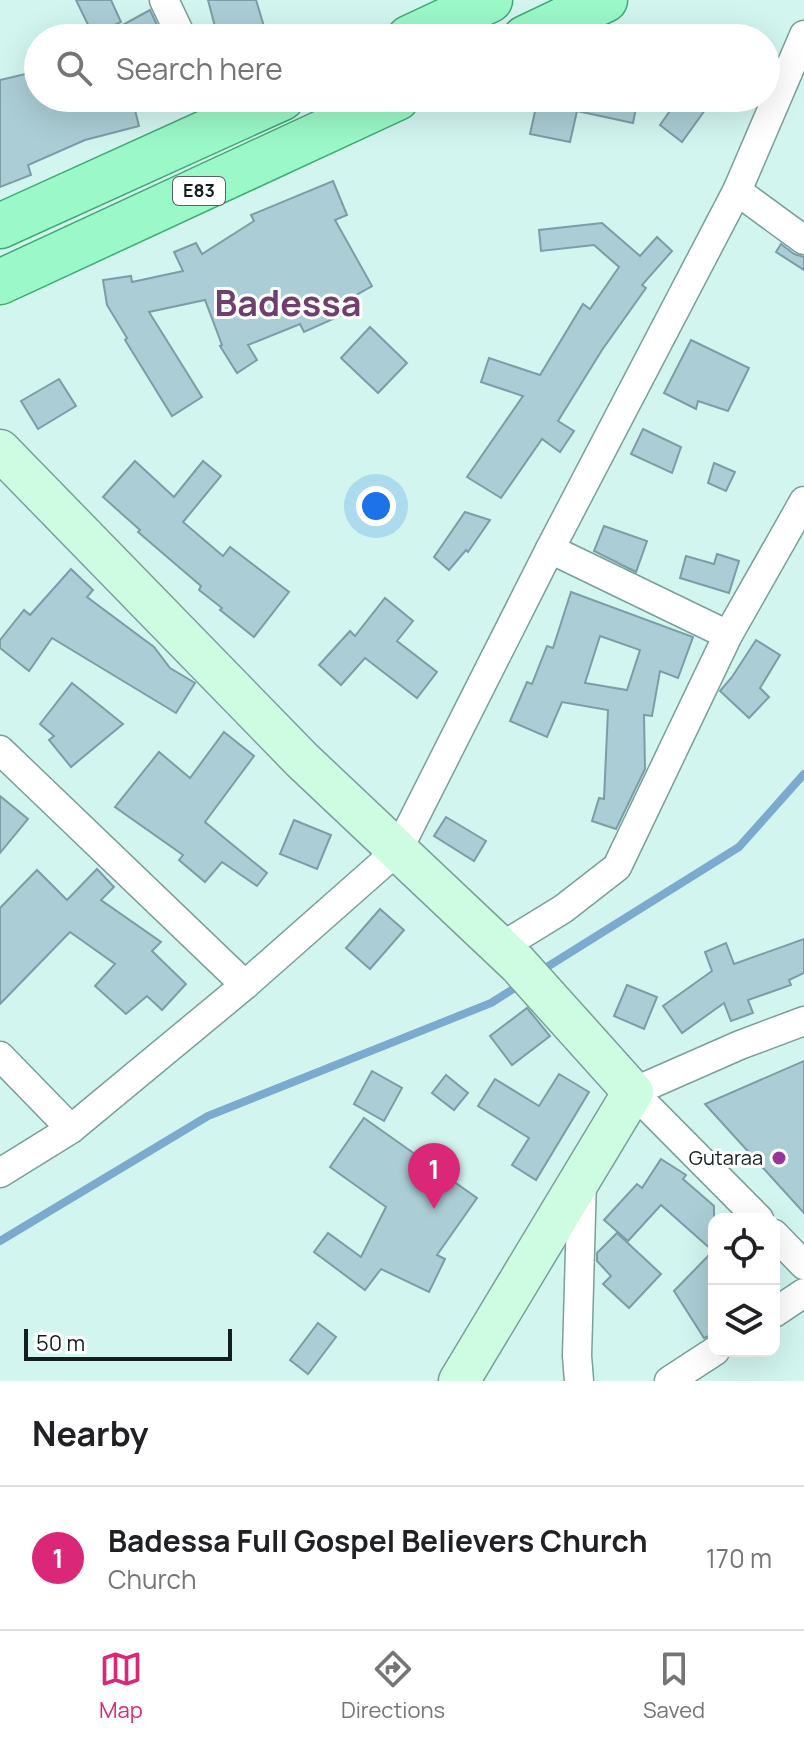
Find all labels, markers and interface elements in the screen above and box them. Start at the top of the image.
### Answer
search box [24,24,780,112]
icon: search [52,46,96,90]
text: Search here [116,48,283,89]
road number: E83 [173,177,225,205]
district label: Badessa [214,278,362,327]
your location [356,486,396,526]
pin: 1 [408,1143,460,1209]
place label: Gutaraa [689,1144,763,1171]
marker: Gutaraa [770,1149,788,1167]
map controls [708,1213,780,1357]
button: locate [708,1213,780,1285]
button: layers [708,1285,780,1357]
scale bar [24,1325,232,1361]
text: 50 m [36,1328,85,1358]
text: Nearby [32,1410,148,1456]
text: Badessa Full Gospel Believers Church [108,1520,648,1561]
text: 1 [52,1540,64,1576]
text: 170 m [706,1540,772,1576]
text: Church [108,1561,196,1597]
tab: Map [99,1647,143,1725]
tab: Directions [341,1647,445,1725]
tab: Saved [643,1647,705,1725]

